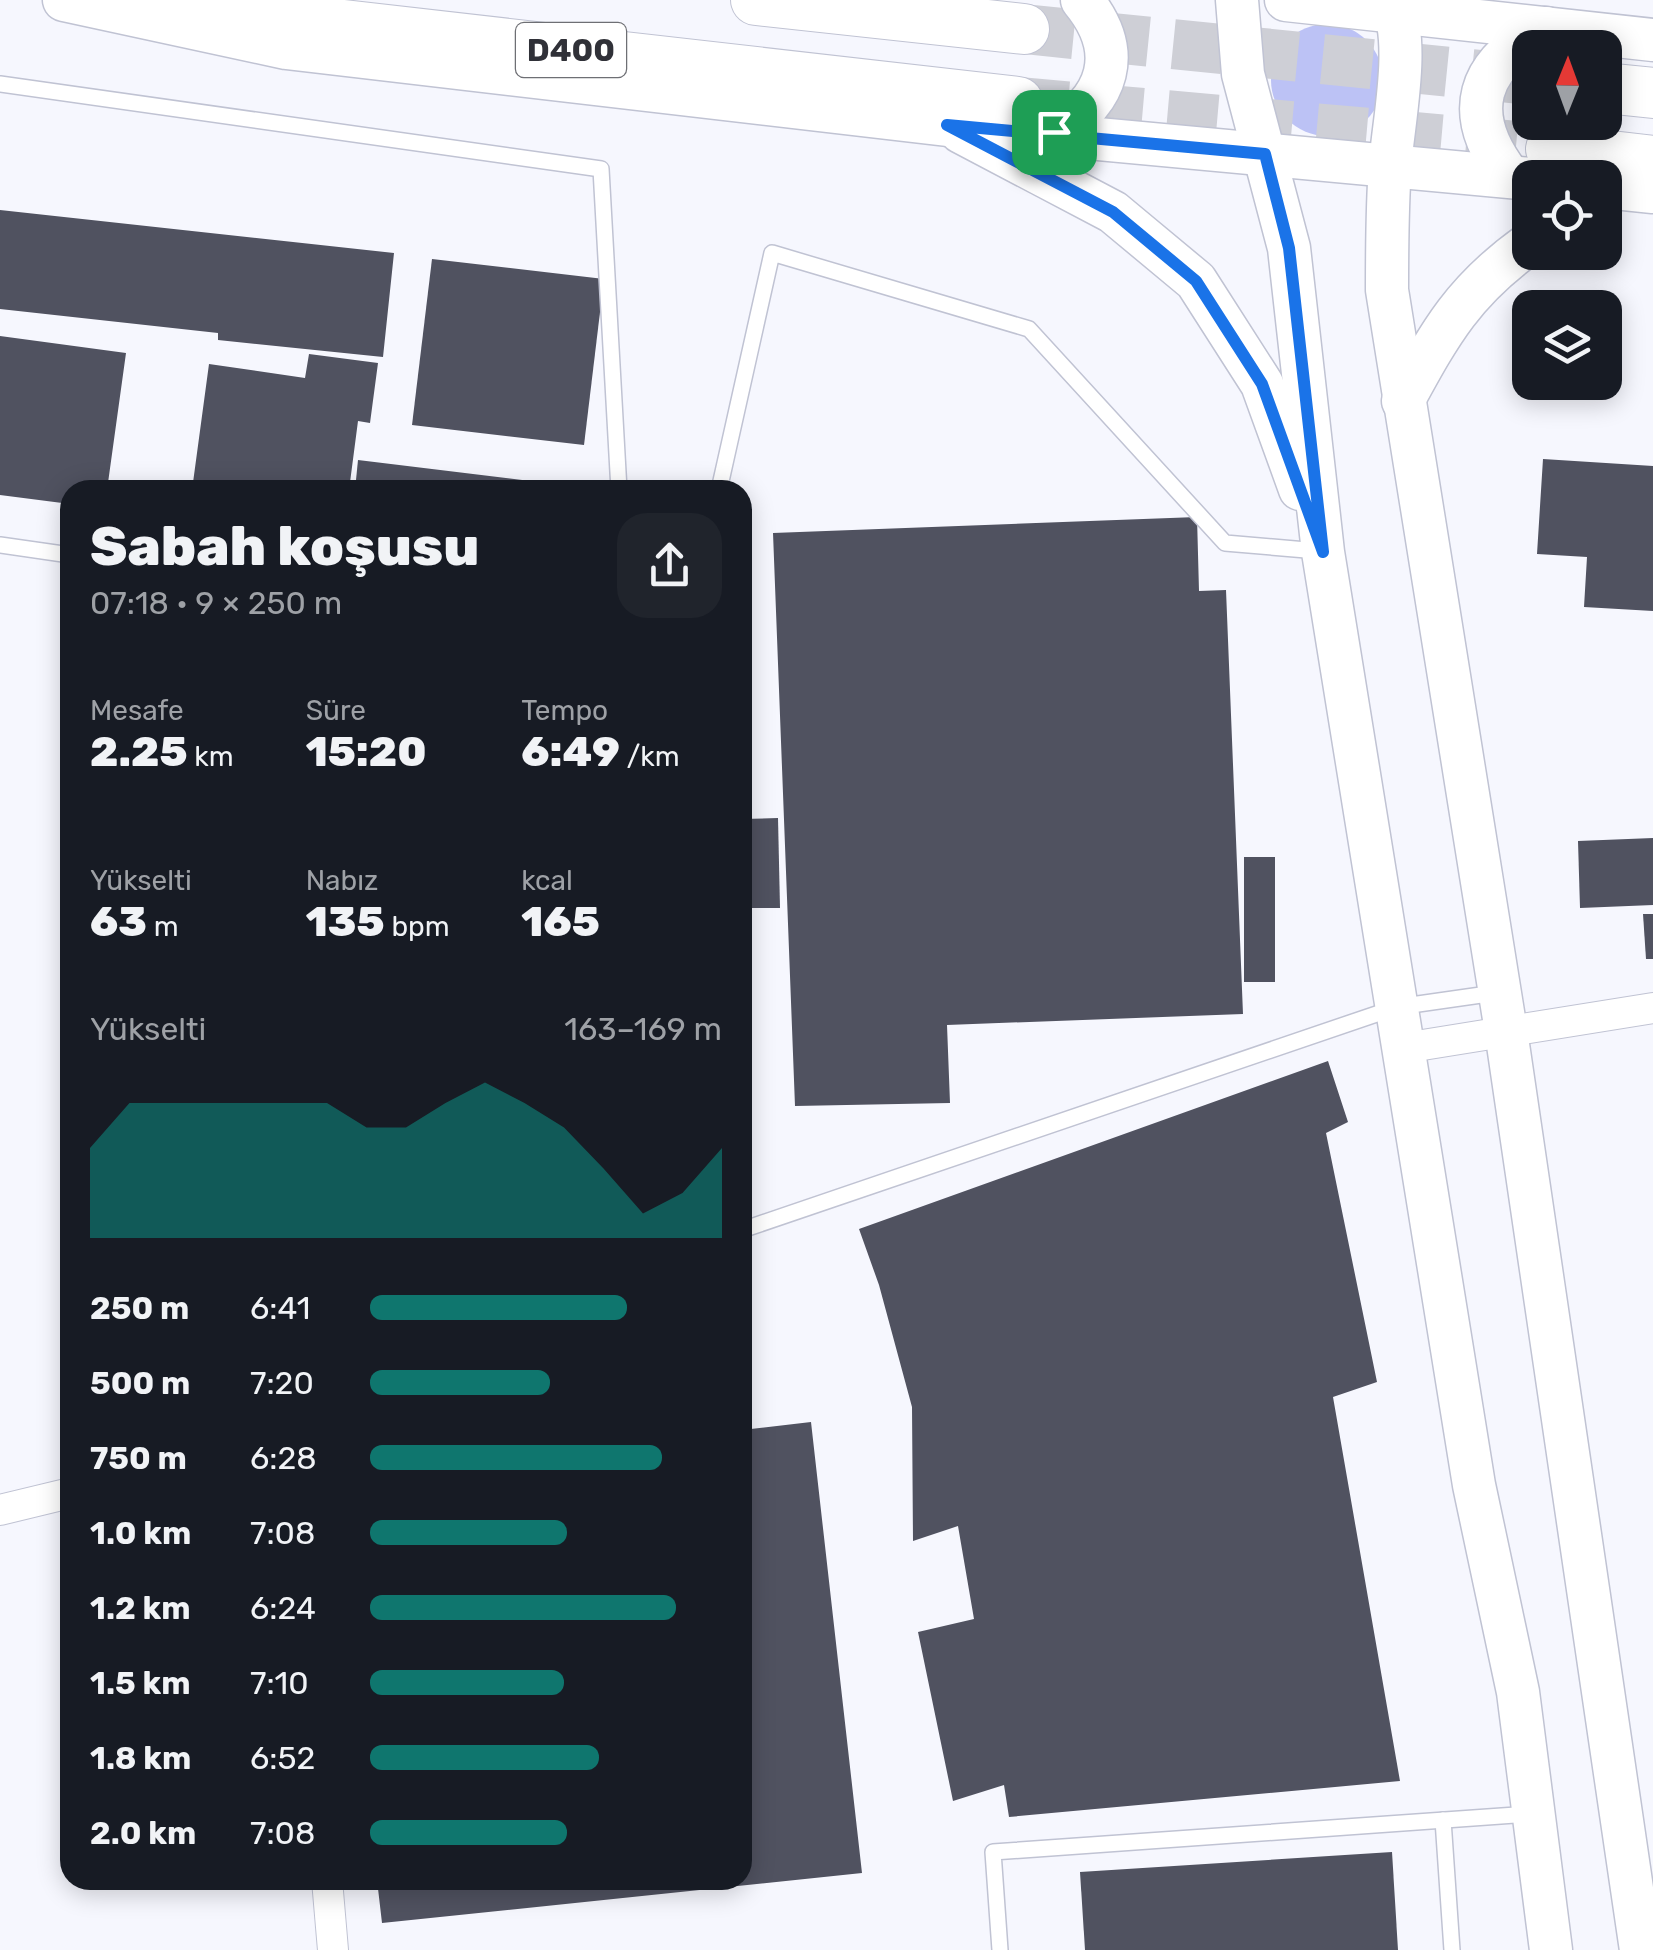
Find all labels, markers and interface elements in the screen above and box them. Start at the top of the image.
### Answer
road number: D400 [516,23,626,77]
north arrow [1512,30,1622,140]
map controls [1512,30,1622,400]
pin [1012,90,1097,175]
icon: arrive [1027,105,1082,160]
button: locate [1512,160,1622,270]
button: layers [1512,290,1622,400]
button: share [617,513,722,618]
text: Sabah koşusu [90,514,479,579]
text: 07:18 · 9 × 250 m [90,584,342,622]
text: Mesafe [90,694,184,727]
text: Süre [306,694,366,727]
text: Tempo [521,694,608,727]
text: 2.25 [90,727,187,777]
text: 15:20 [306,727,427,777]
text: 6:49 [521,727,620,777]
text: km [187,740,234,773]
text: /km [620,740,680,773]
text: Yükselti [90,864,192,897]
text: Nabız [306,864,378,897]
text: kcal [521,864,573,897]
text: 63 [90,897,147,947]
text: 135 [306,897,385,947]
text: 165 [521,897,600,947]
text: m [147,910,179,943]
text: bpm [385,910,450,943]
text: Yükselti [90,1010,206,1048]
text: 163–169 m [564,1010,722,1048]
text: 250 m [90,1289,189,1327]
text: 6:41 [250,1289,310,1327]
text: 500 m [90,1364,190,1402]
text: 7:20 [250,1364,314,1402]
text: 750 m [90,1439,187,1477]
text: 6:28 [250,1439,317,1477]
text: 1.0 km [90,1514,191,1552]
text: 7:08 [250,1514,315,1552]
text: 1.2 km [90,1589,191,1627]
text: 6:24 [250,1589,316,1627]
text: 1.5 km [90,1664,191,1702]
text: 7:10 [250,1664,309,1702]
text: 1.8 km [90,1739,191,1777]
text: 6:52 [250,1739,315,1777]
text: 2.0 km [90,1814,196,1852]
text: 7:08 [250,1814,315,1852]

